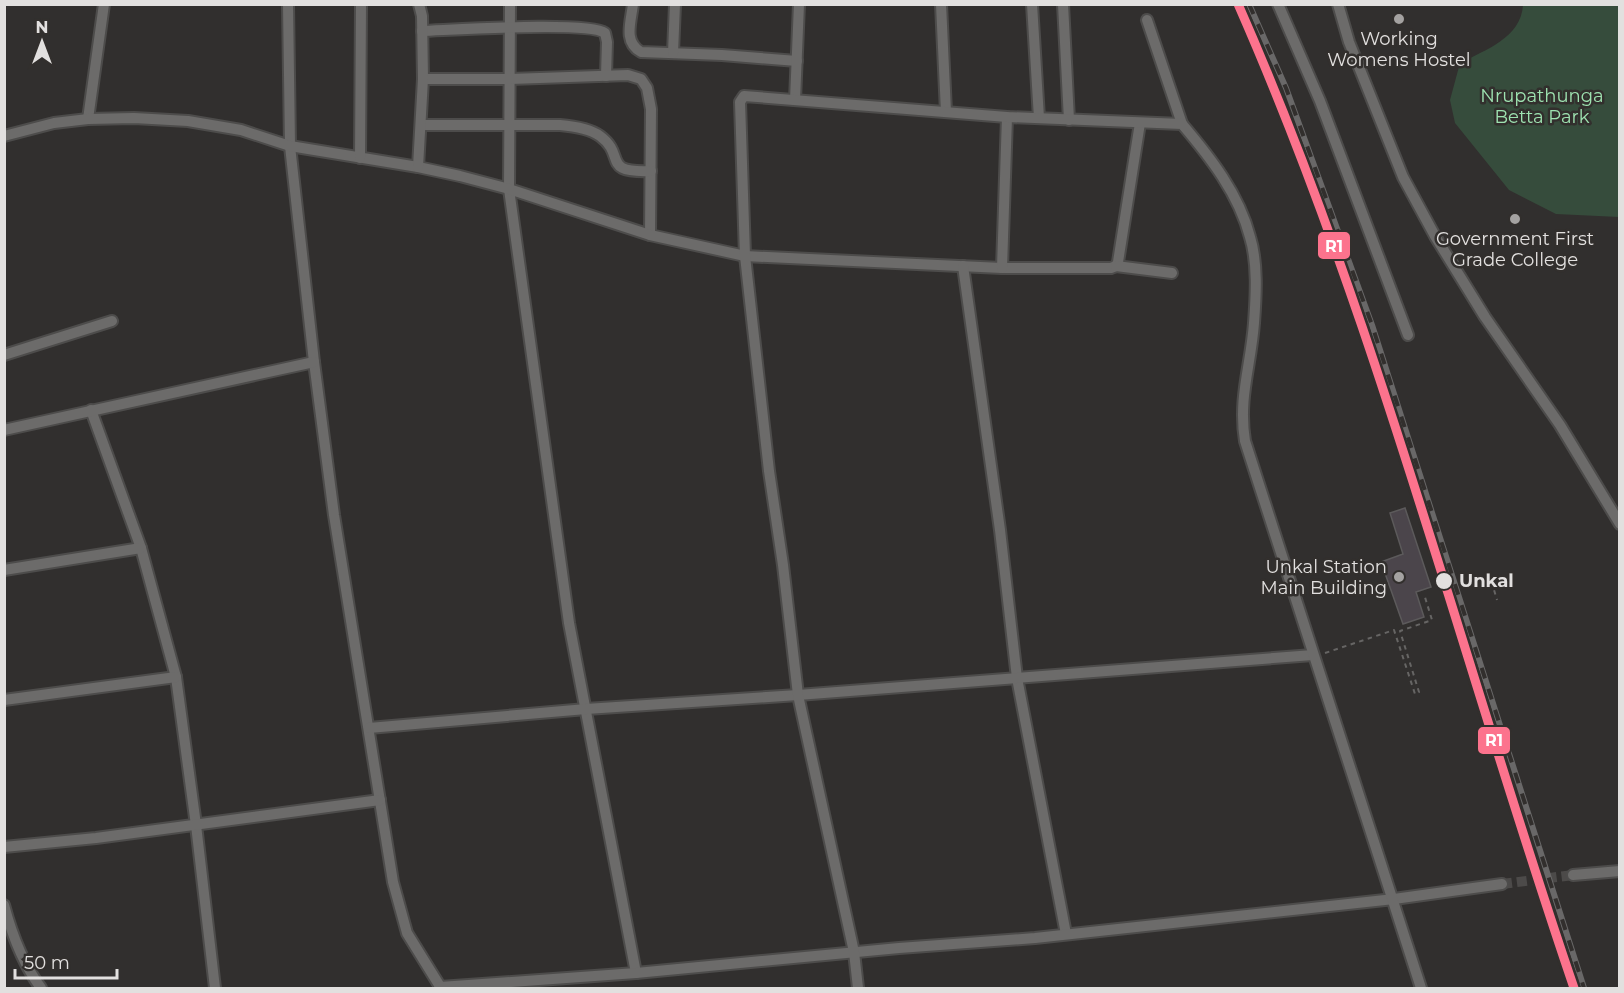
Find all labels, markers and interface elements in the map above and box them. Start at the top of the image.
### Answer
north arrow [12,12,72,72]
marker: Working Womens Hostel [1392,12,1406,26]
text: N [36,18,48,37]
place label: Working Womens Hostel [1327,28,1471,71]
park label: Nrupathunga Betta Park [1480,85,1604,128]
marker: Government First Grade College [1508,212,1522,226]
place label: Government First Grade College [1436,228,1594,271]
line badge: R1 [1317,231,1351,260]
text: R1 [1325,237,1343,256]
place label: Unkal Station Main Building [1261,556,1387,599]
marker: Unkal Station Main Building [1392,570,1406,584]
place label: Unkal [1459,570,1514,592]
marker: Unkal [1434,571,1454,591]
line badge: R1 [1477,726,1511,755]
text: R1 [1485,731,1503,750]
scale bar [15,942,117,980]
text: 50 m [24,952,70,974]

